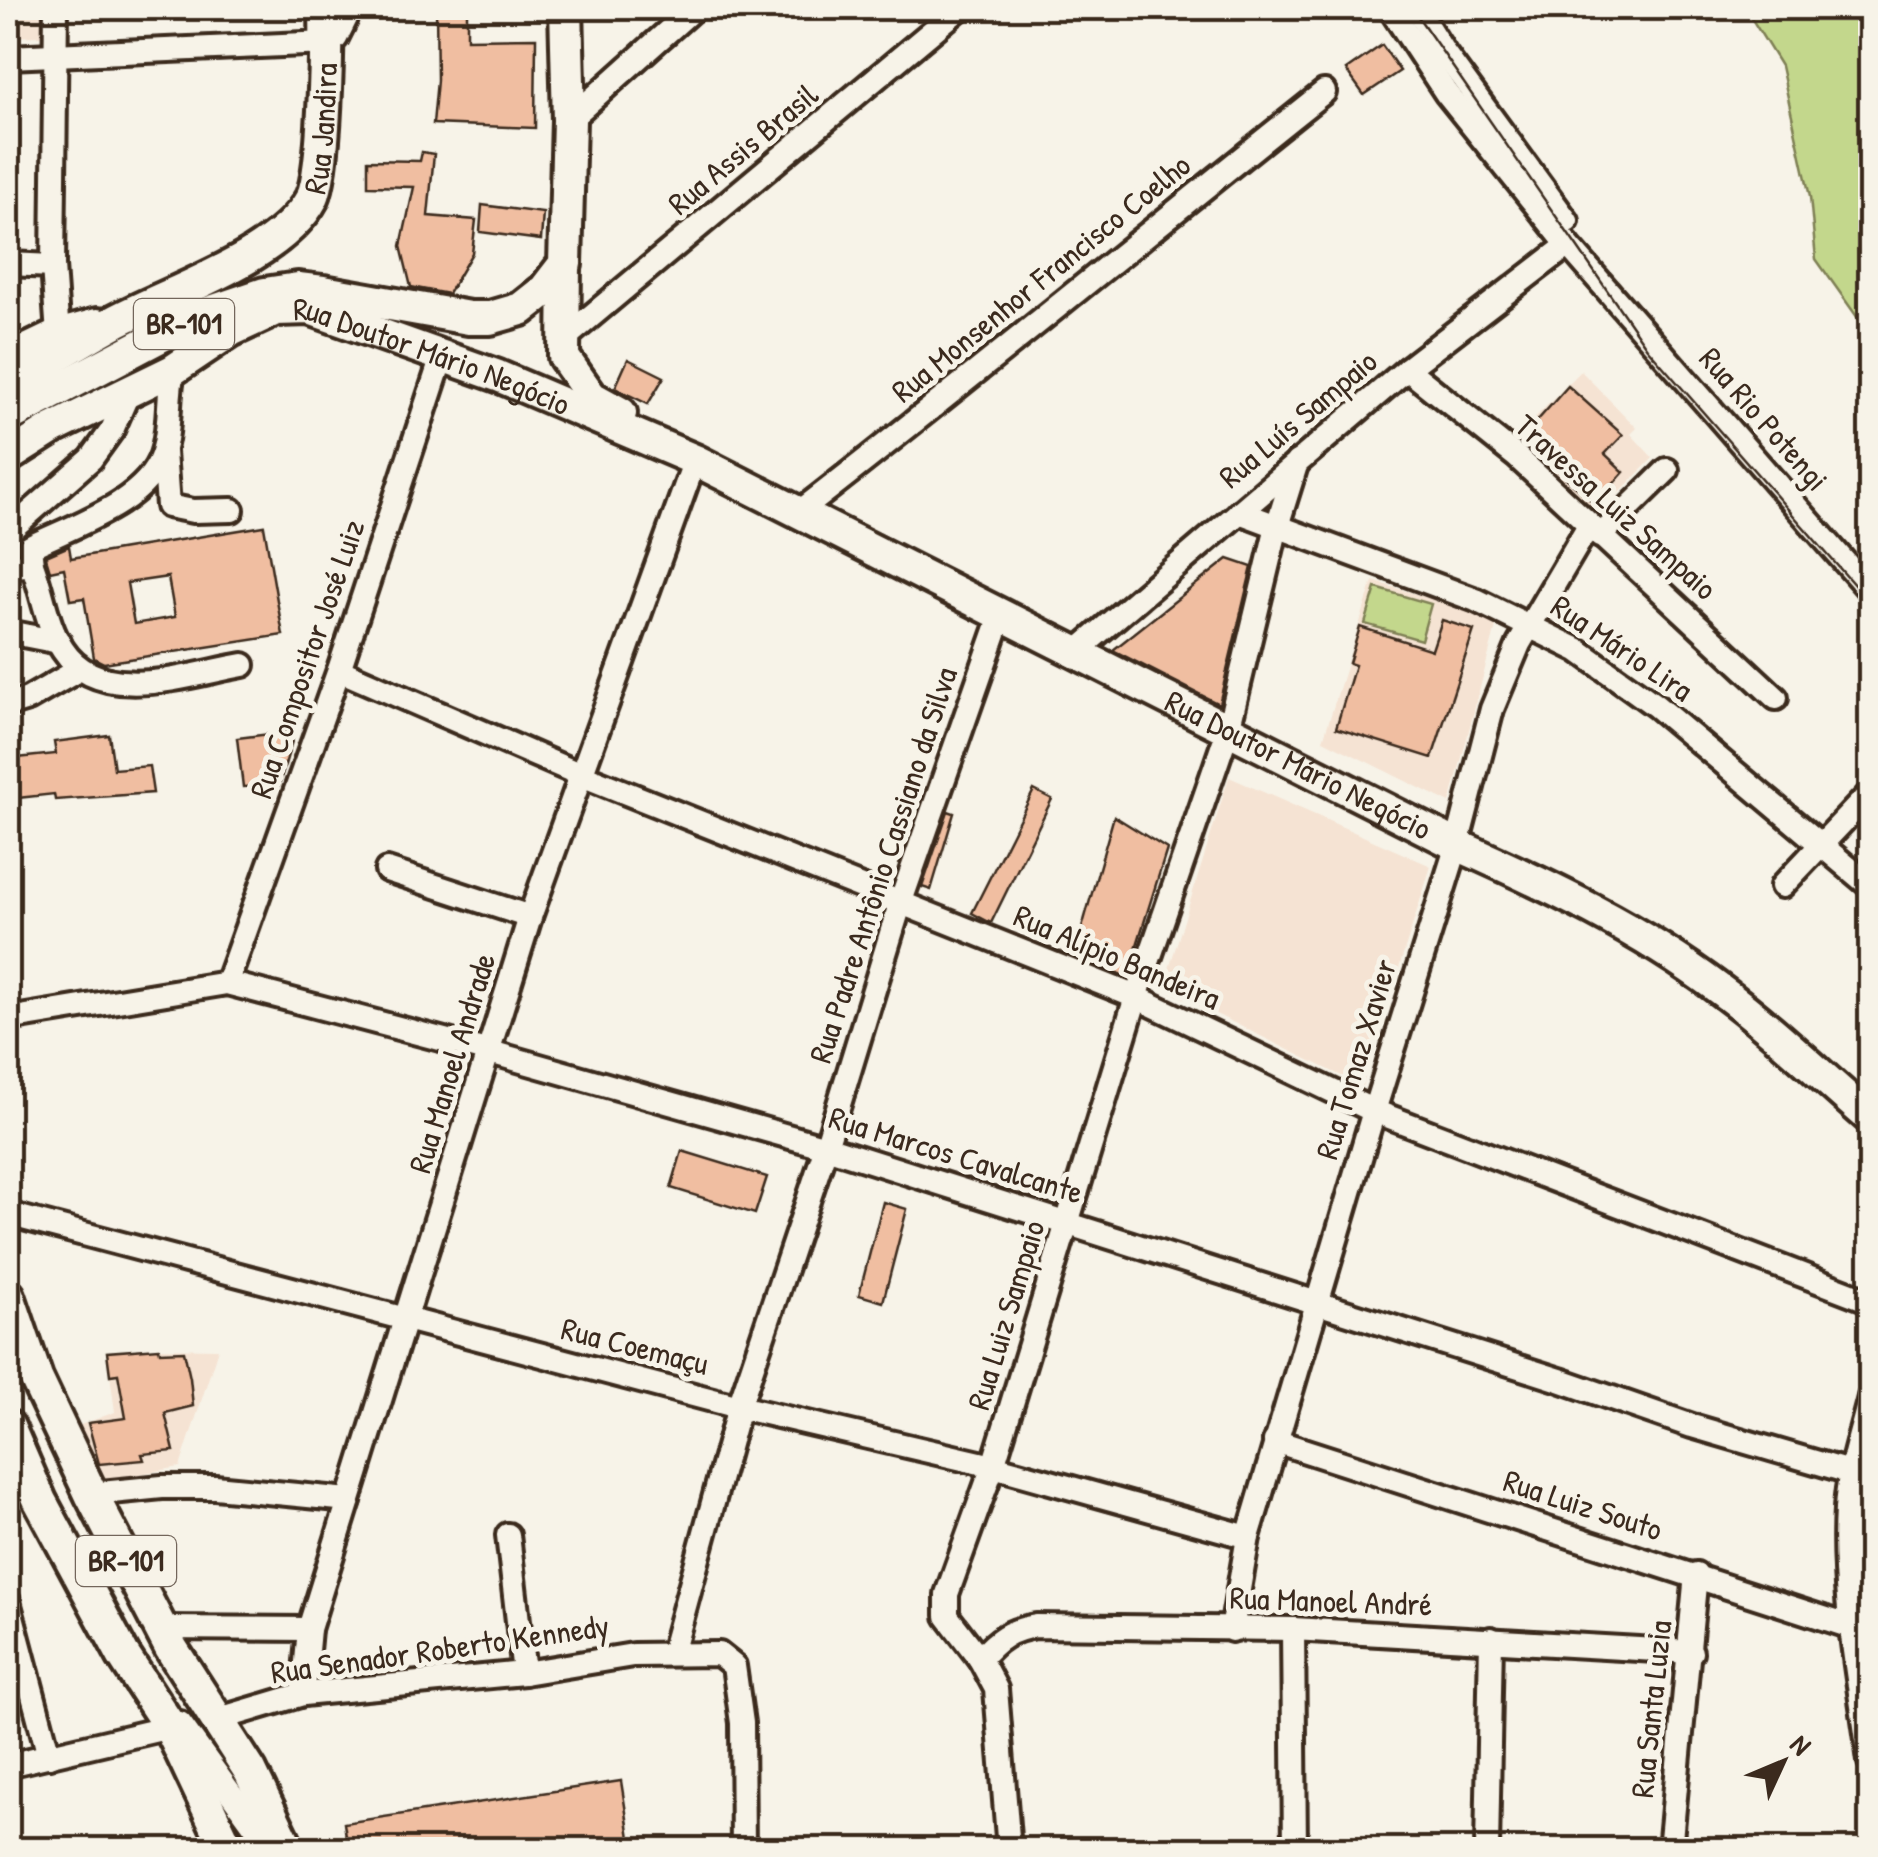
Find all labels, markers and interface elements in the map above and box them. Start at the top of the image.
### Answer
street label: Rua Jandira [293,62,347,198]
street label: Rua Assis Brasil [659,73,827,224]
street label: Rua Monsenhor Francisco Coelho [882,143,1199,412]
street label: Rua Doutor Mário Negócio [293,287,577,425]
road number: BR-101 [134,299,234,349]
street label: Rua Rio Potengi [1690,338,1839,500]
street label: Rua Luís Sampaio [1210,340,1386,497]
street label: Travessa Luiz Sampaio [1506,404,1727,609]
street label: Rua Compositor José Luiz [239,514,374,804]
street label: Rua Mário Lira [1543,584,1702,711]
street label: Rua Padre Antônio Cassiano da Silva [798,662,967,1068]
street label: Rua Doutor Mário Negócio [1158,679,1439,850]
street label: Rua Alípio Bandeira [1007,894,1227,1019]
street label: Rua Manoel Andrade [398,948,505,1178]
street label: Rua Tomaz Xavier [1305,953,1406,1164]
street label: Rua Marcos Cavalcante [824,1095,1089,1214]
street label: Rua Luiz Sampaio [956,1215,1055,1415]
street label: Rua Coemaçu [557,1307,713,1385]
street label: Rua Luiz Souto [1498,1459,1668,1550]
road number: BR-101 [76,1536,176,1586]
street label: Rua Manoel André [1229,1575,1433,1626]
street label: Rua Senador Roberto Kennedy [268,1603,612,1694]
street label: Rua Santa Luzia [1620,1618,1681,1800]
north arrow [1733,1712,1833,1812]
text: N [1782,1726,1820,1763]

